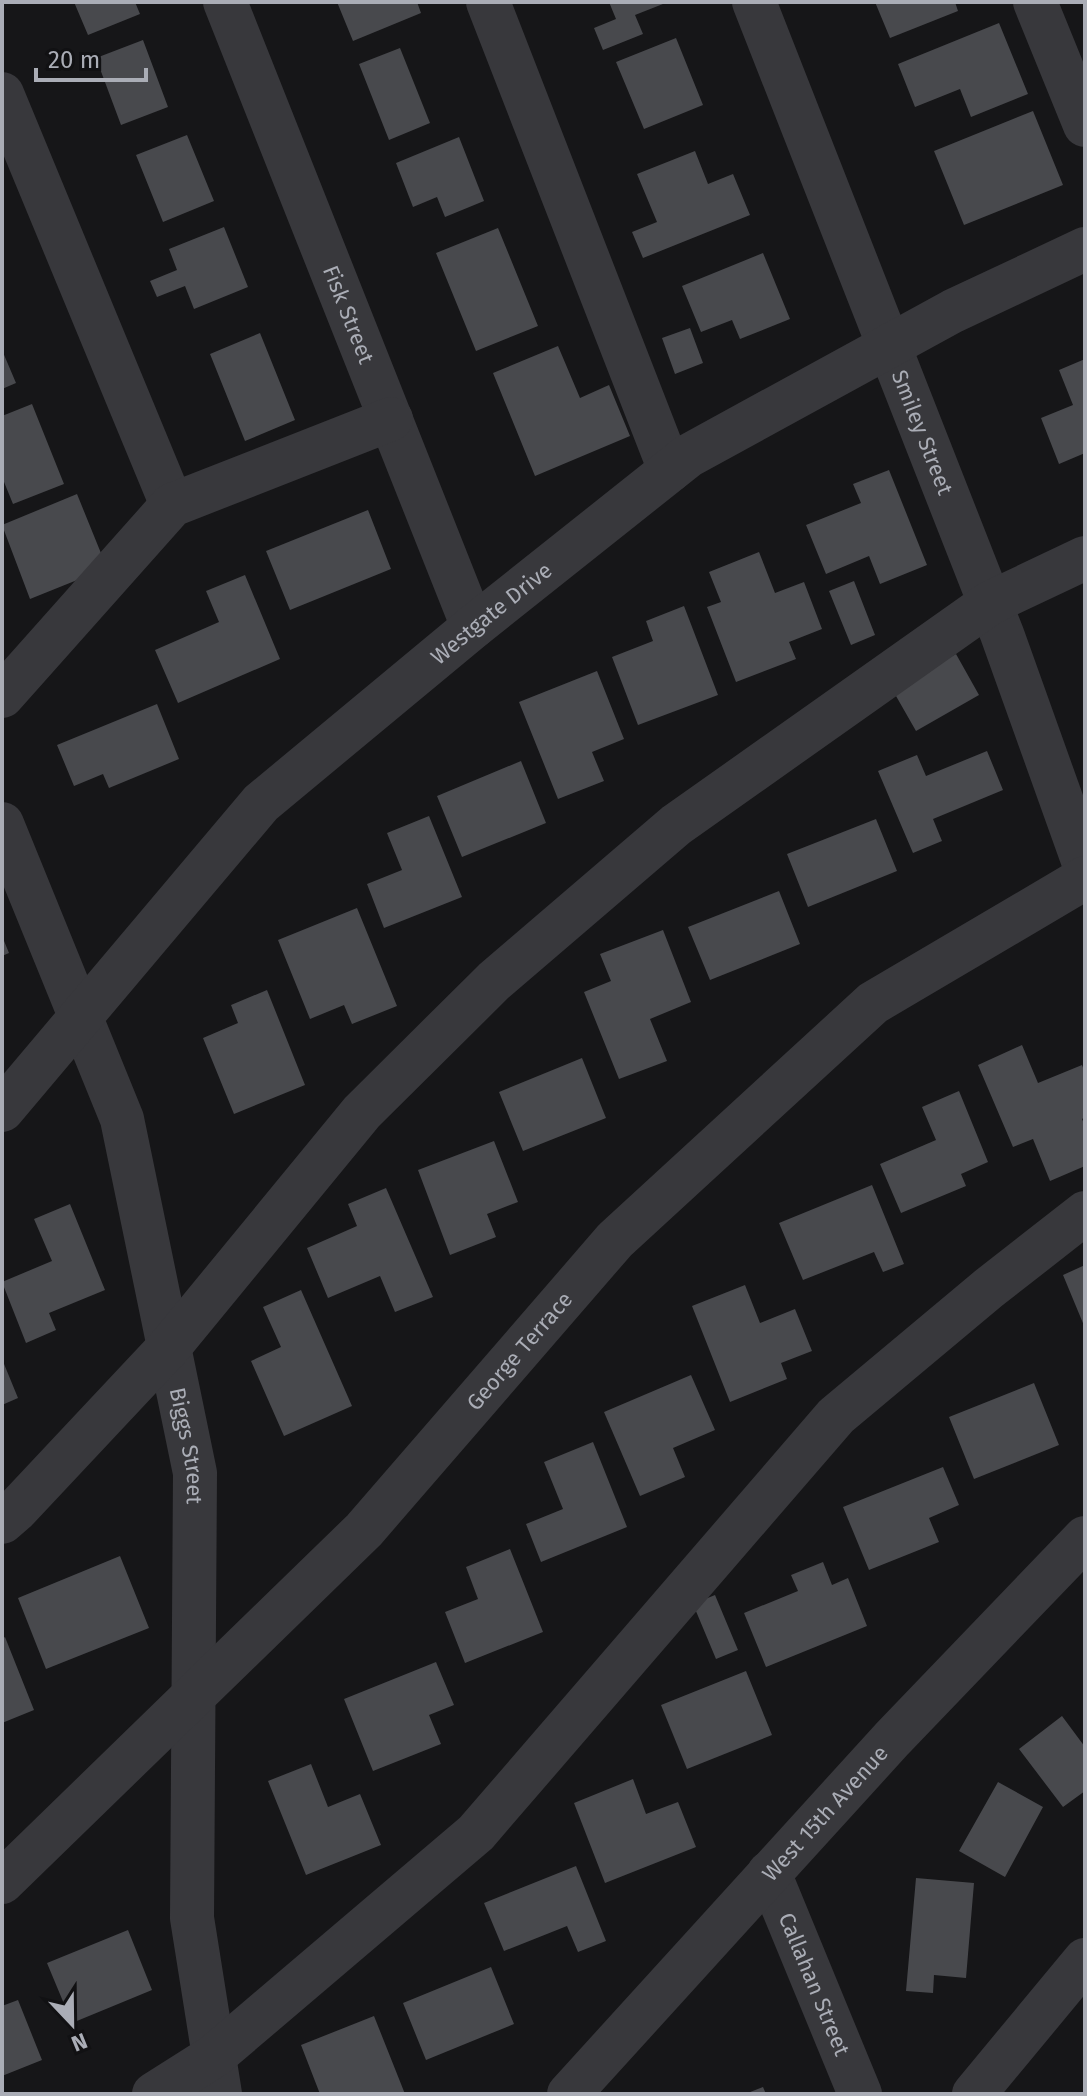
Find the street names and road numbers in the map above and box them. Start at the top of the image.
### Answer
street label: Fisk Street [317,261,380,368]
street label: Smiley Street [886,366,959,499]
street label: Westgate Drive [425,557,557,670]
street label: George Terrace [461,1286,578,1416]
street label: Biggs Street [164,1385,208,1504]
street label: West 15th Avenue [756,1740,894,1887]
street label: Callahan Street [773,1909,856,2060]

